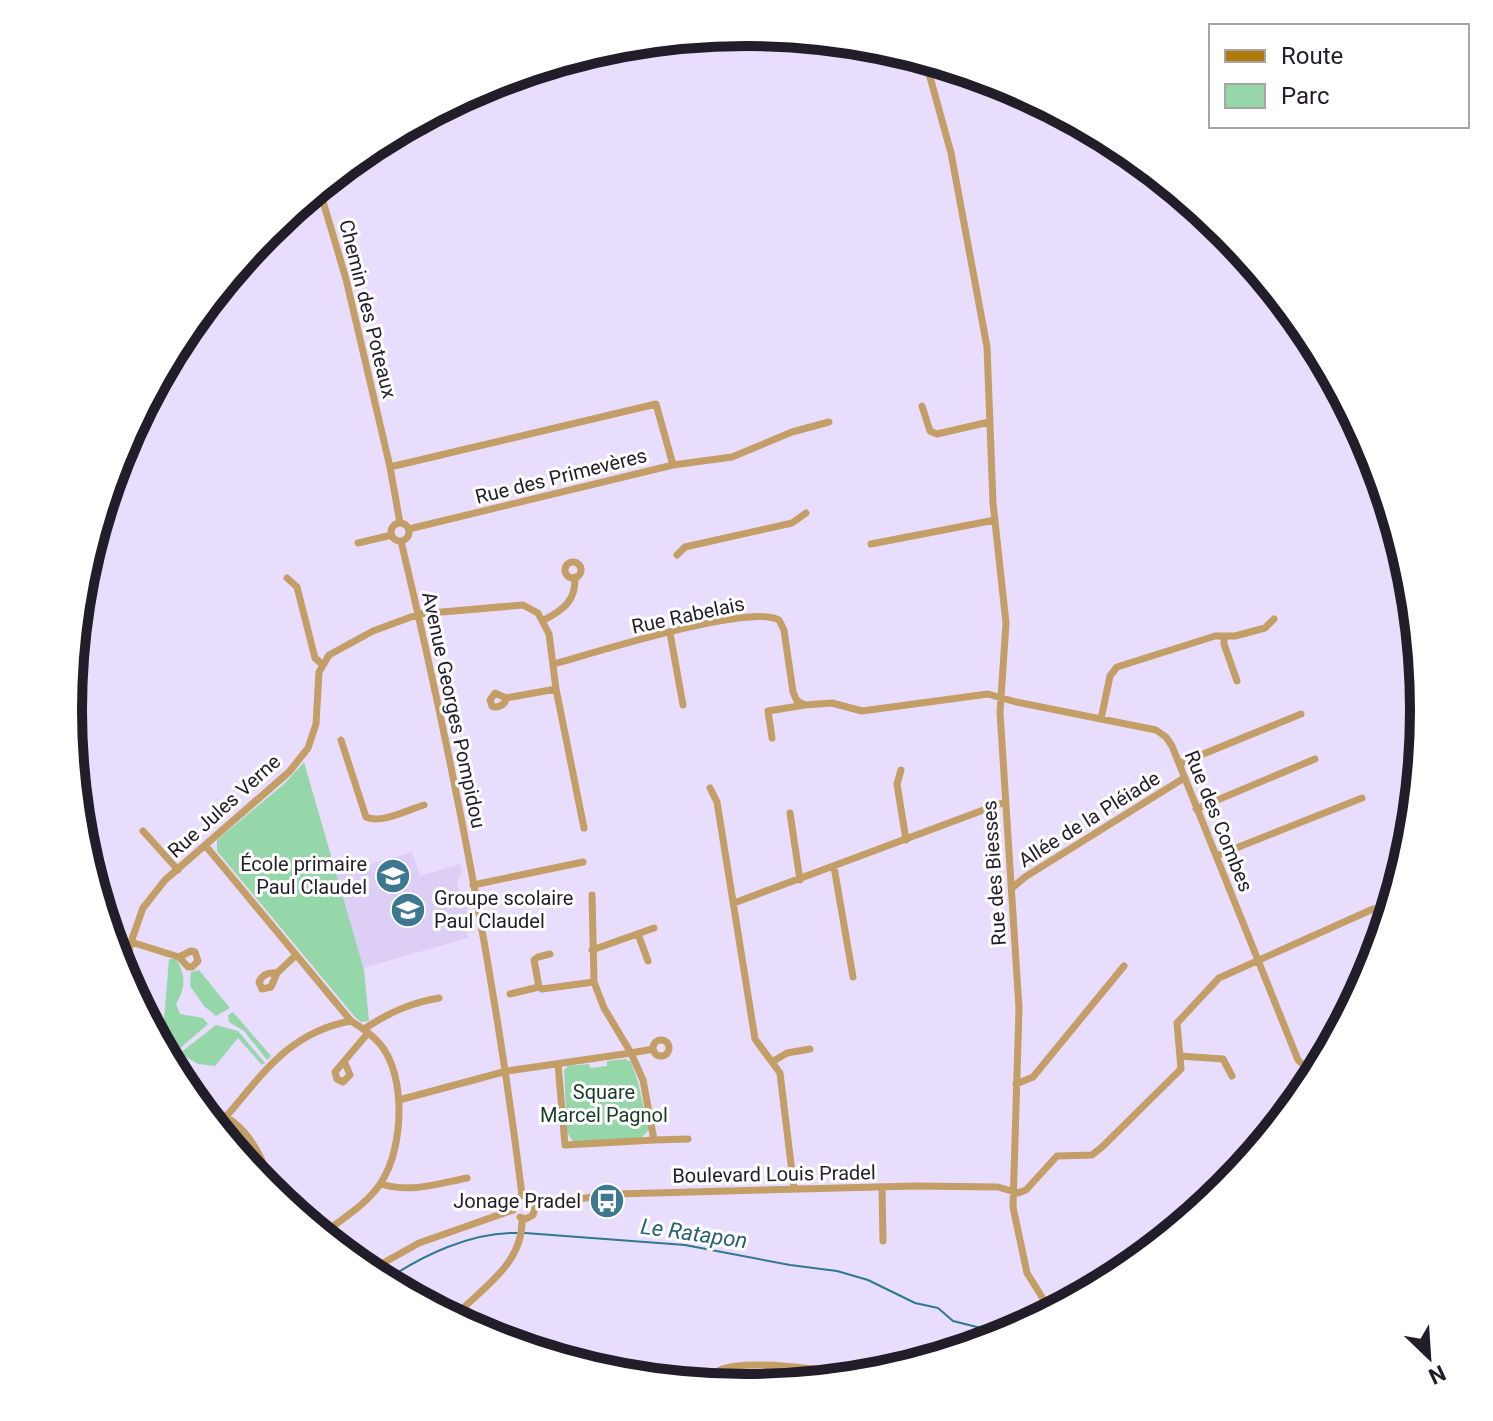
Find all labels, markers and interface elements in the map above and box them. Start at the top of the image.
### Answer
legend [1209,24,1469,128]
text: Route [1281,42,1343,70]
text: Parc [1281,82,1330,110]
street label: Chemin des Poteaux [334,217,402,401]
street label: Rue des Primevères [473,443,649,509]
street label: Avenue Georges Pompidou [417,590,491,830]
street label: Rue Rabelais [629,591,747,639]
street label: Rue des Combes [1180,747,1258,895]
street label: Rue Jules Verne [163,749,285,863]
street label: Allée de la Pléiade [1014,766,1164,872]
street label: Rue des Biesses [977,800,1011,946]
place label: École primaire Paul Claudel [240,852,367,899]
school or university icon: École primaire Paul Claudel [374,857,412,895]
place label: Groupe scolaire Paul Claudel [434,886,573,933]
school or university icon: Groupe scolaire Paul Claudel [389,891,427,929]
park label: Square Marcel Pagnol [540,1080,668,1127]
street label: Boulevard Louis Pradel [672,1160,876,1188]
bus stop icon: Jonage Pradel [588,1182,626,1220]
place label: Jonage Pradel [453,1189,581,1213]
water label: Le Ratapon [639,1214,749,1253]
north arrow [1389,1317,1469,1397]
text: N [1425,1360,1450,1389]

